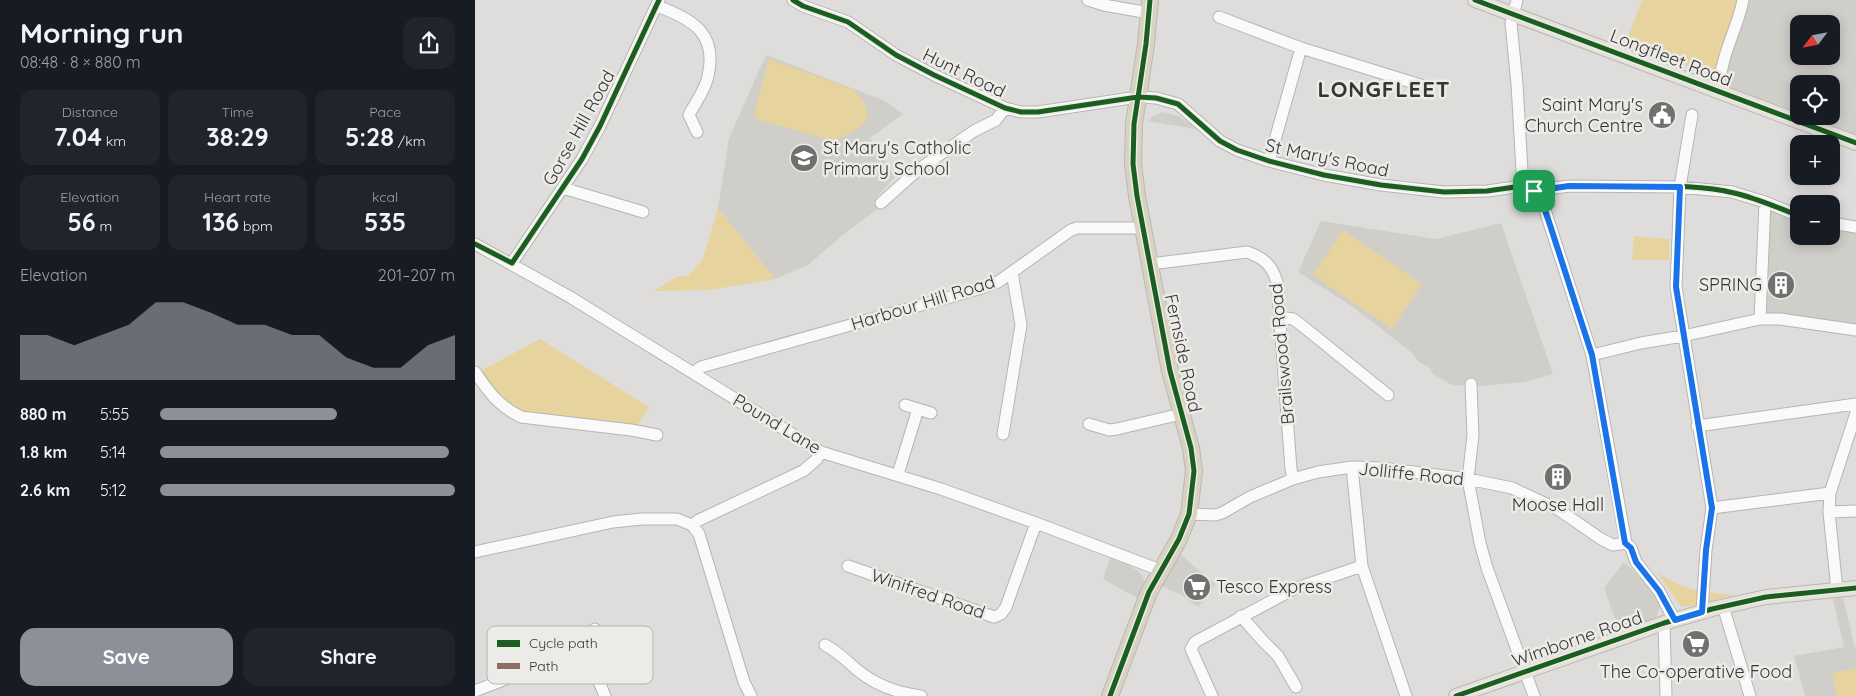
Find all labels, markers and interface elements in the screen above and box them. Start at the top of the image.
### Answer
text: Morning run [20,15,184,50]
north arrow [1790,15,1840,65]
map controls [1790,15,1840,245]
button: share [403,17,455,69]
street label: Longfleet Road [1607,24,1735,91]
street label: Hunt Road [919,43,1009,102]
text: 08:48 · 8 × 880 m [20,52,141,72]
street label: Gorse Hill Road [537,66,620,190]
district label: LONGFLEET [1318,75,1451,103]
button: locate [1790,75,1840,125]
place label: Saint Mary's Church Centre [1525,93,1643,137]
public building icon: Saint Mary's Church Centre [1647,100,1677,130]
text: Distance [62,103,118,121]
text: Time [221,103,254,121]
text: Pace [369,103,401,121]
text: 7.04 [54,121,102,152]
text: 38:29 [206,121,269,152]
text: 5:28 [345,121,394,152]
text: km [102,132,126,150]
text: /km [394,132,425,150]
street label: St Mary's Road [1263,133,1391,182]
button: + [1790,135,1840,185]
place label: St Mary's Catholic Primary School [823,136,971,180]
school or university icon: St Mary's Catholic Primary School [789,143,819,173]
pin [1513,170,1555,212]
icon: arrive [1520,177,1548,205]
text: Elevation [60,188,119,206]
text: Heart rate [204,188,271,206]
text: kcal [372,188,398,206]
button: − [1790,195,1840,245]
text: 56 [67,206,96,237]
text: 136 [202,206,239,237]
text: 535 [364,206,406,237]
text: m [96,217,112,235]
text: bpm [239,217,273,235]
text: Elevation [20,265,87,285]
text: 201–207 m [378,265,455,285]
street label: Harbour Hill Road [848,270,998,335]
building icon: SPRING [1766,270,1796,300]
place label: SPRING [1699,273,1762,296]
street label: Brailswood Road [1264,283,1299,426]
street label: Fernside Road [1160,292,1207,414]
street label: Pound Lane [729,388,826,459]
text: 880 m [20,404,67,424]
text: 5:55 [100,404,129,424]
text: 1.8 km [20,442,67,462]
text: 5:14 [100,442,126,462]
street label: Jolliffe Road [1357,457,1465,490]
building icon: Moose Hall [1543,462,1573,492]
text: 2.6 km [20,480,70,500]
text: 5:12 [100,480,127,500]
place label: Moose Hall [1512,493,1604,516]
street label: Winifred Road [868,563,988,624]
supermarket icon: Tesco Express [1182,572,1212,602]
place label: Tesco Express [1216,575,1332,598]
street label: Wimborne Road [1509,605,1645,672]
legend [487,626,653,684]
button: Save [20,628,233,686]
button: Share [243,628,455,686]
supermarket icon: The Co-operative Food [1681,629,1711,659]
text: Cycle path [529,634,598,652]
text: Path [529,657,558,675]
place label: The Co-operative Food [1600,660,1792,683]

